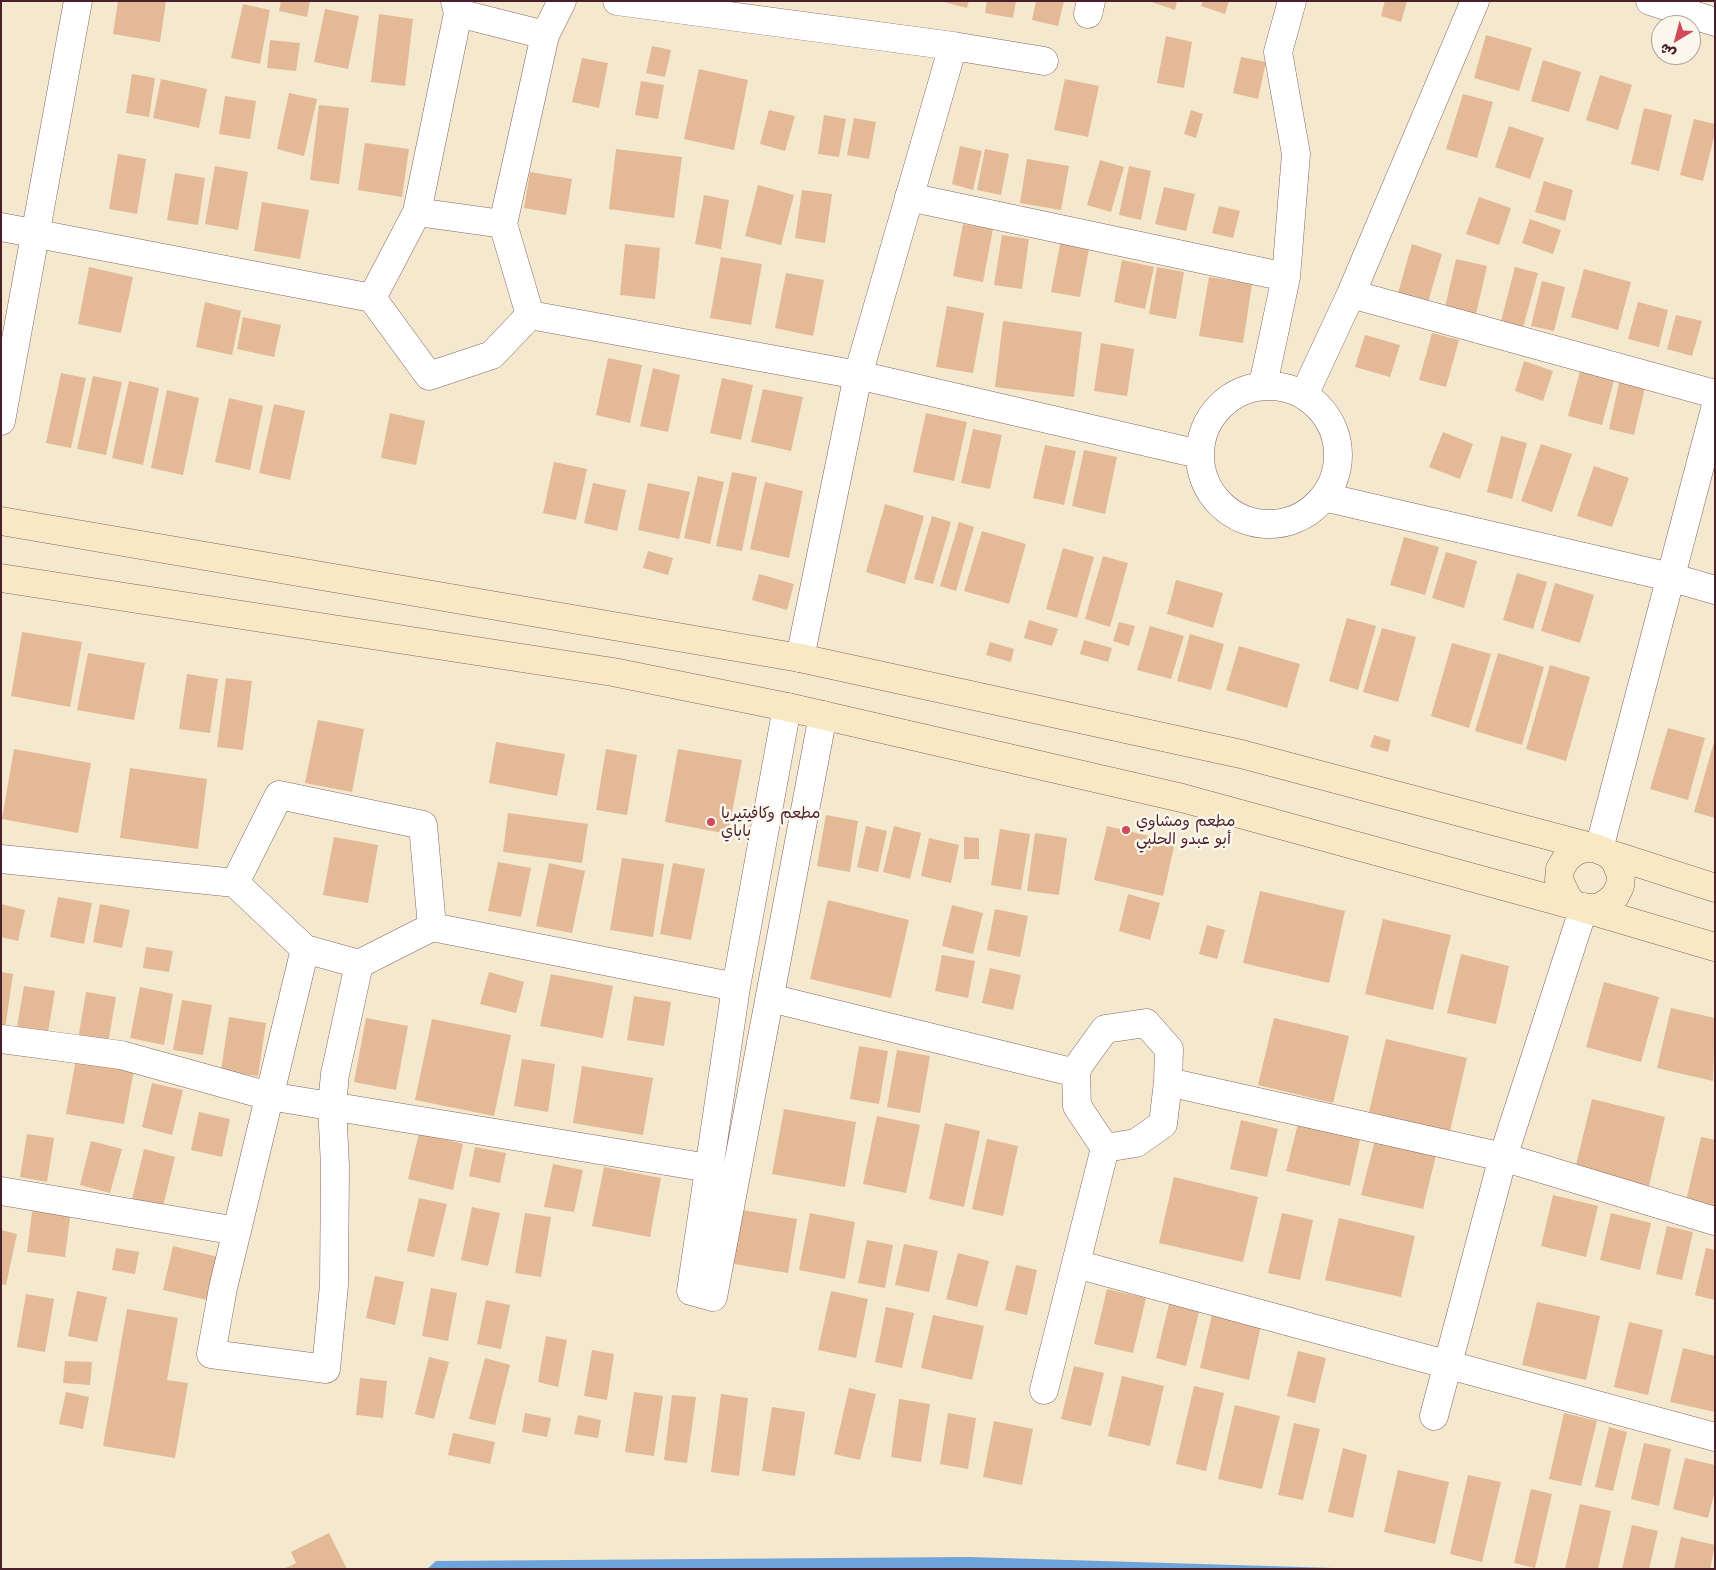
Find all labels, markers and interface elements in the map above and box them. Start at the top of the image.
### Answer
north arrow [1651,15,1701,65]
text: ش [1655,39,1679,64]
place label: مطعم وكافيتيريا باباي [721,803,820,841]
place label: مطعم ومشاوي أبو عبدو الحلبي [1136,811,1235,849]
marker: مطعم وكافيتيريا باباي [705,816,717,828]
marker: مطعم ومشاوي أبو عبدو الحلبي [1120,824,1132,836]

